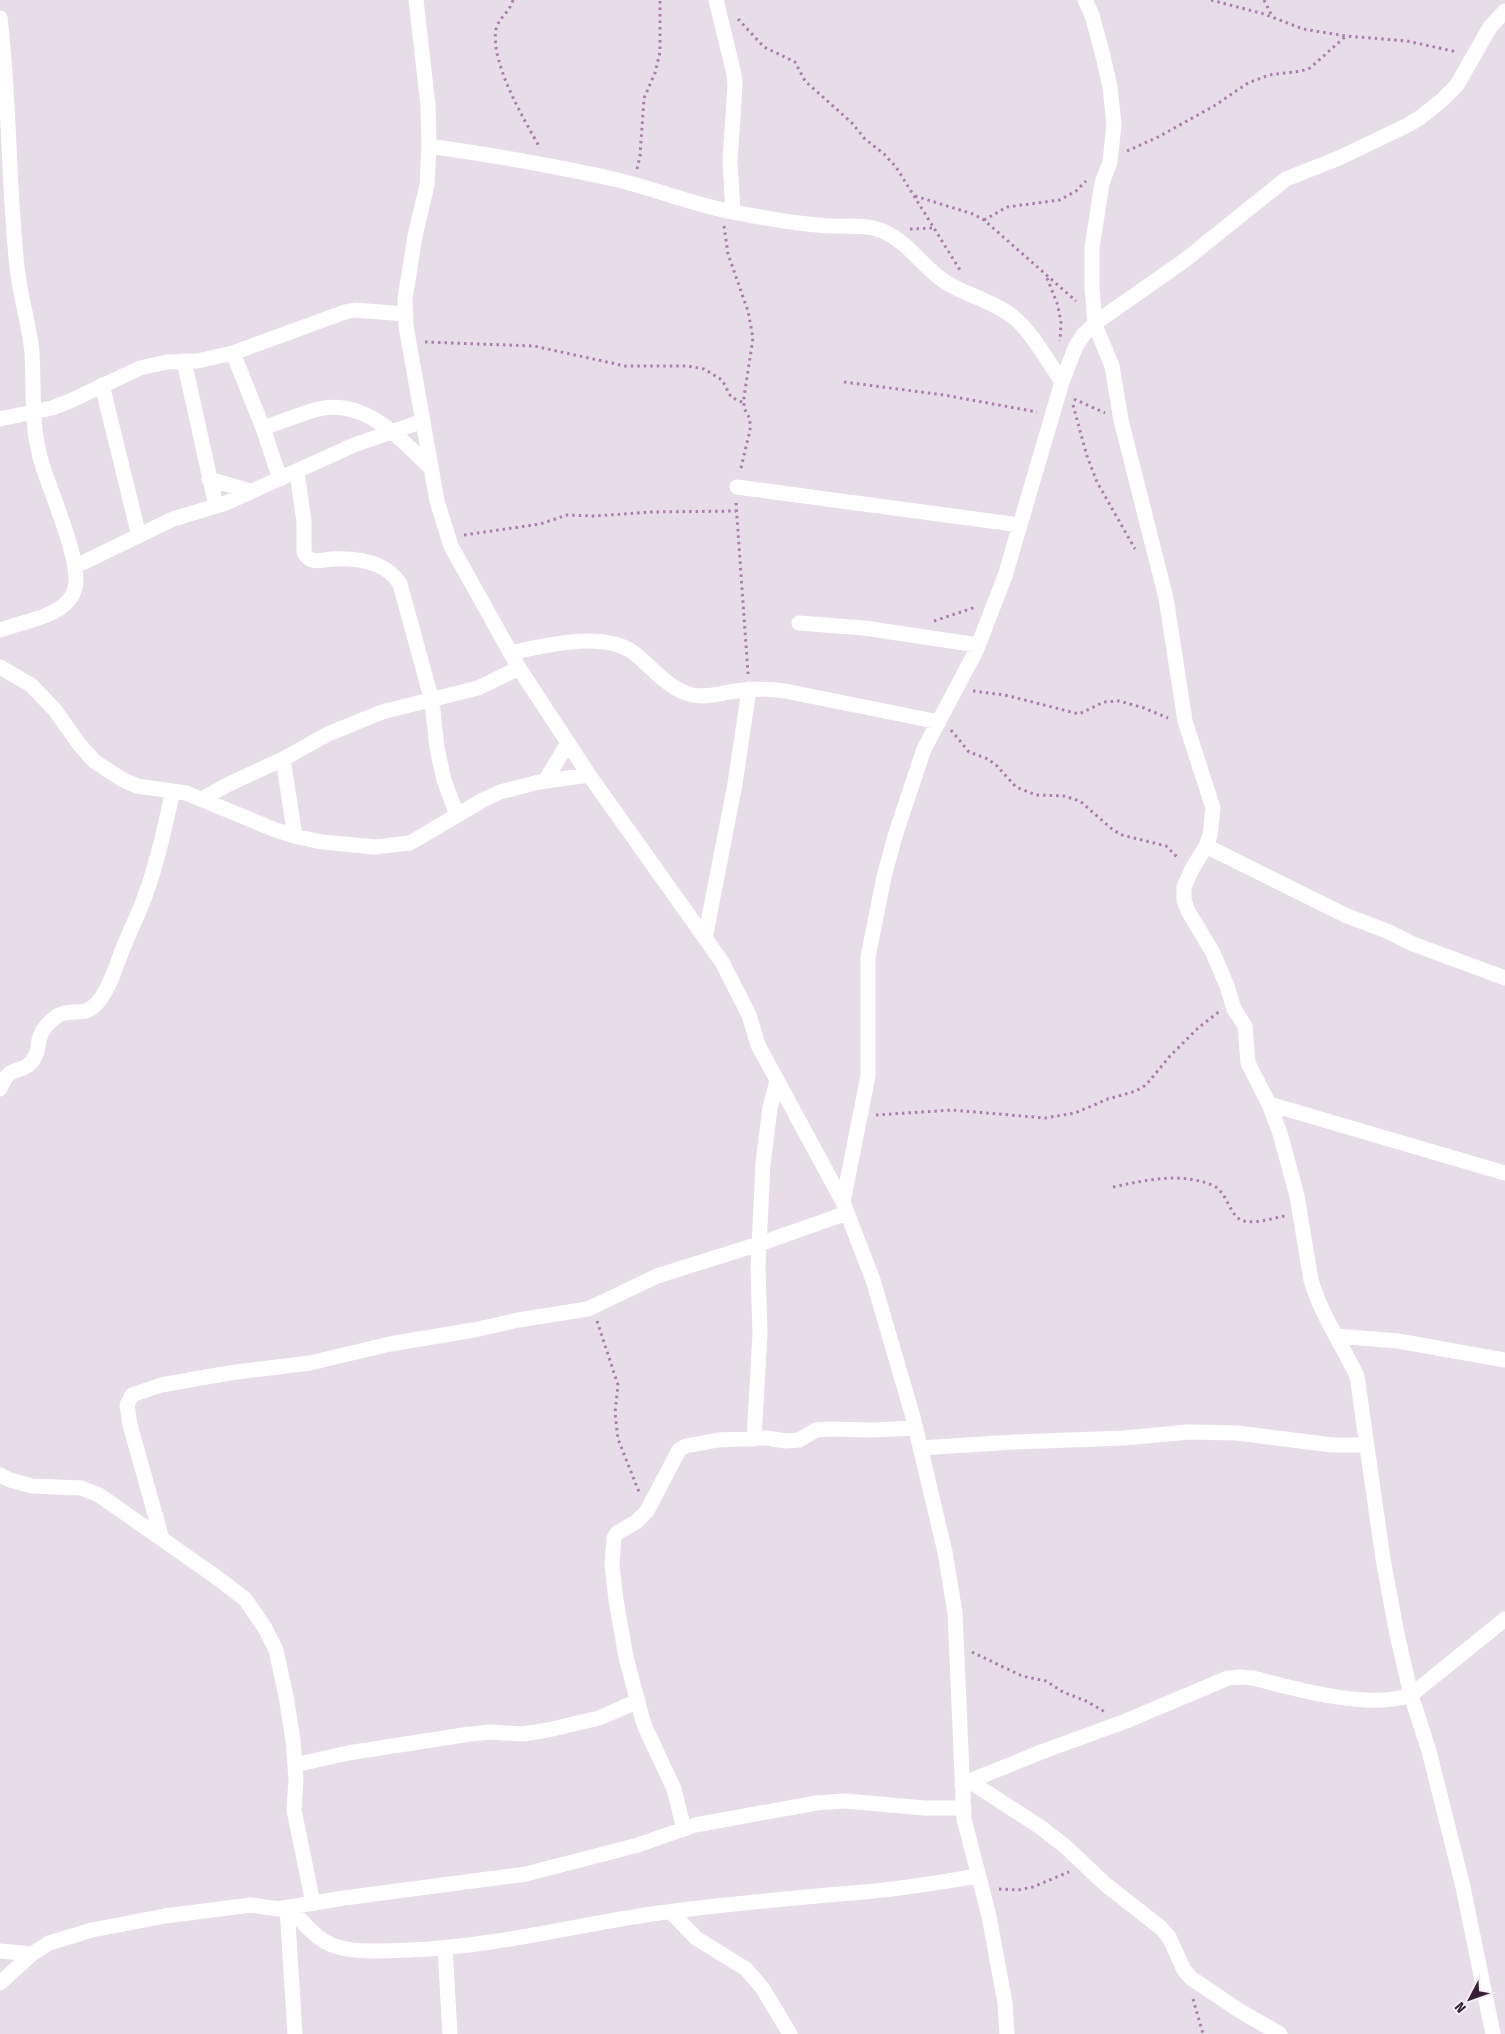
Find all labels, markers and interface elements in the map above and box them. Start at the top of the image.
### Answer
north arrow [1445,1974,1495,2024]
text: N [1451,1998,1470,2016]

